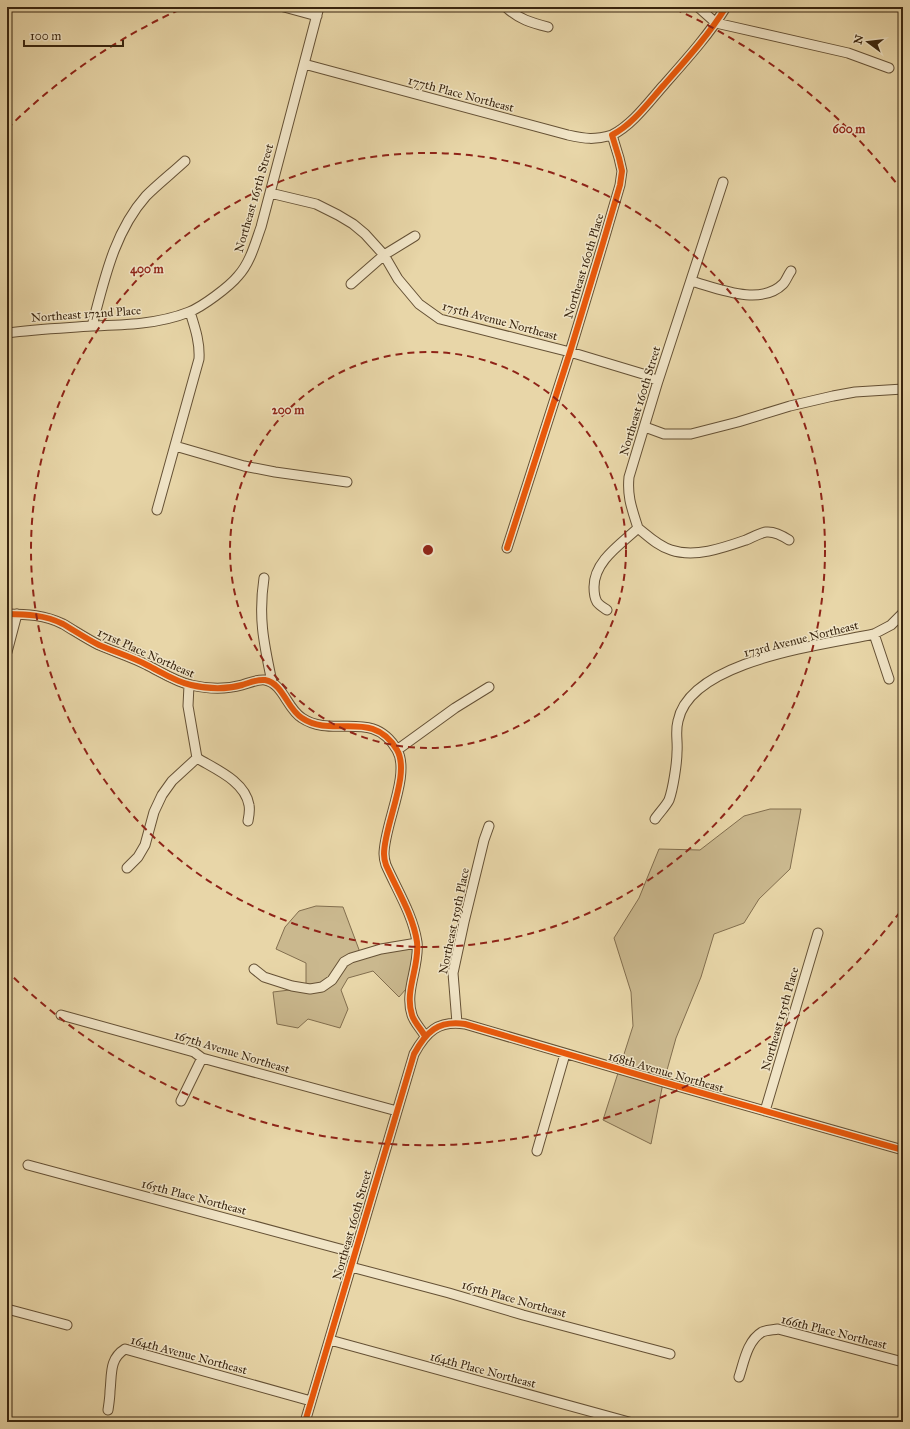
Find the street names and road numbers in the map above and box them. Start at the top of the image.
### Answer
street label: 177th Place Northeast [407,73,516,115]
street label: Northeast 165th Street [232,141,276,254]
street label: Northeast 160th Place [561,212,607,320]
street label: 175th Avenue Northeast [441,299,560,343]
street label: Northeast 172nd Place [31,303,141,325]
street label: Northeast 160th Street [617,344,664,458]
street label: 173rd Avenue Northeast [742,618,861,660]
street label: 171st Place Northeast [95,625,198,681]
street label: Northeast 159th Place [436,867,472,975]
street label: Northeast 155th Place [758,966,802,1072]
street label: 167th Avenue Northeast [173,1028,292,1076]
street label: 168th Avenue Northeast [607,1049,726,1095]
street label: Northeast 160th Street [330,1168,375,1282]
street label: 165th Place Northeast [140,1176,249,1218]
street label: 165th Place Northeast [460,1277,569,1321]
street label: 166th Place Northeast [780,1312,889,1352]
street label: 164th Avenue Northeast [129,1333,249,1377]
street label: 164th Place Northeast [429,1349,538,1391]

